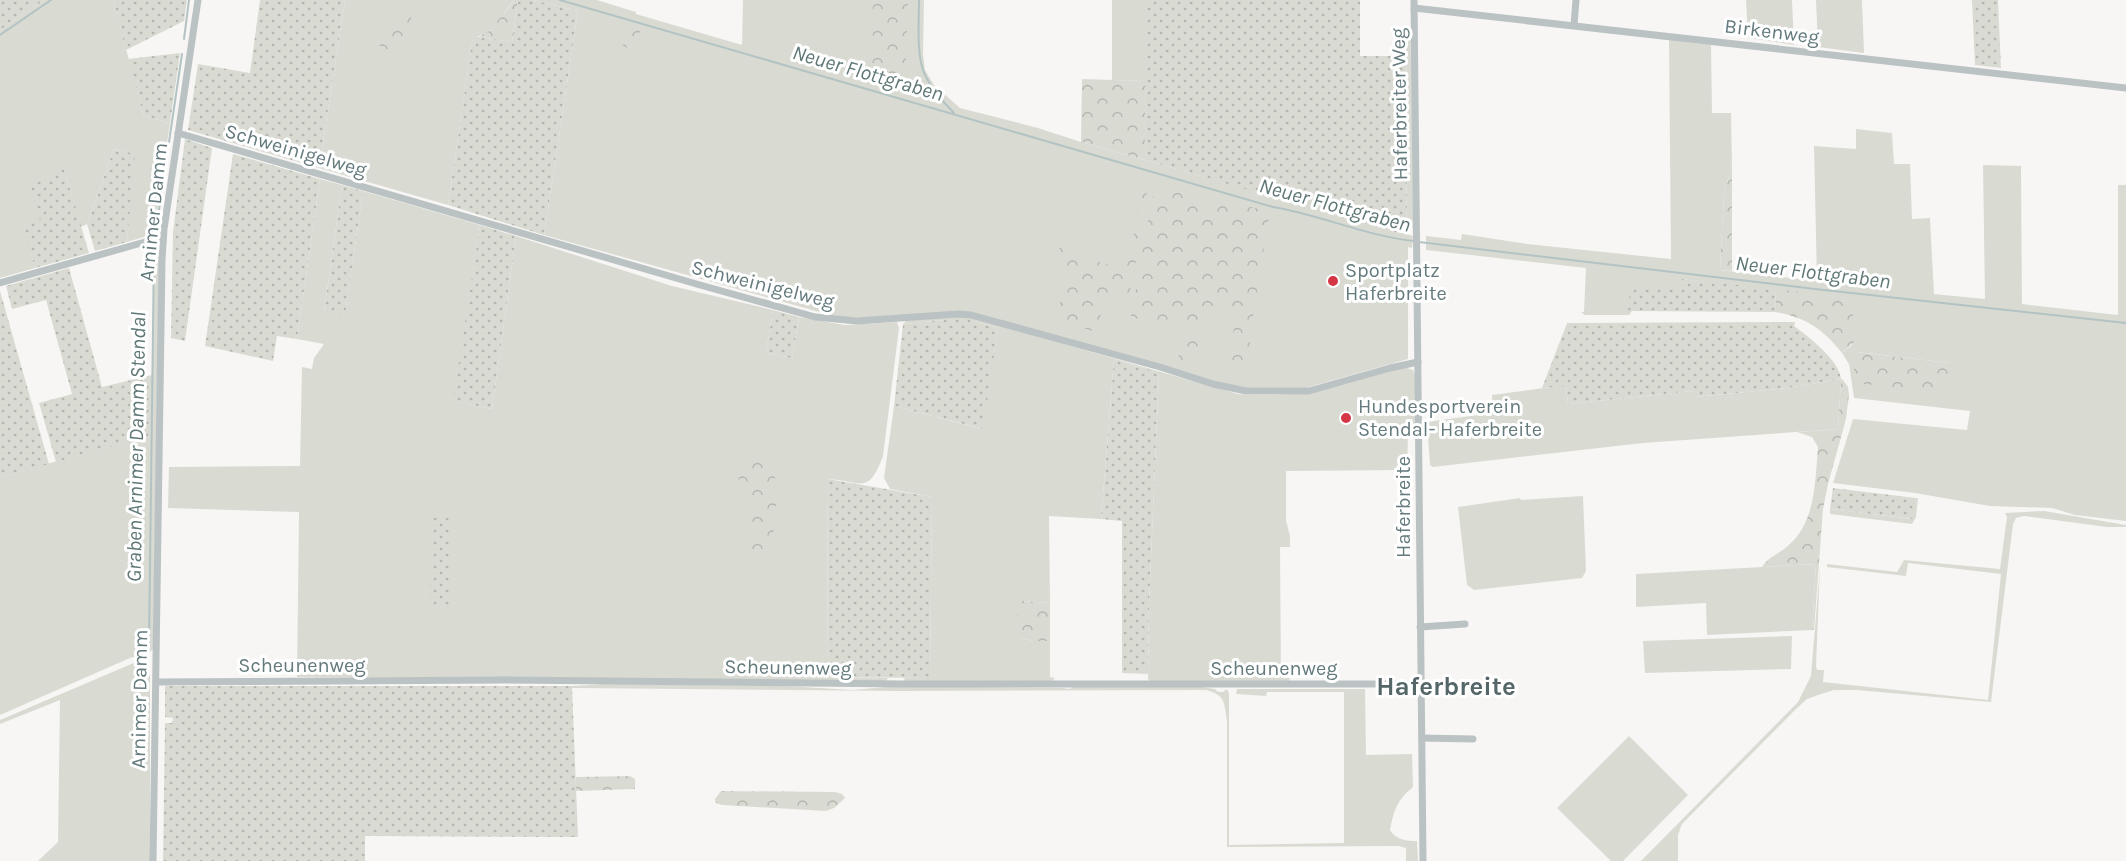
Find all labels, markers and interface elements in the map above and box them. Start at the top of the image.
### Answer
street label: Birkenweg [1723,14,1821,49]
street label: Haferbreiter Weg [1387,27,1412,180]
water label: Neuer Flottgraben [790,40,946,106]
street label: Schweinigelweg [222,119,369,182]
street label: Arnimer Damm [135,142,172,283]
water label: Neuer Flottgraben [1257,173,1413,237]
water label: Neuer Flottgraben [1734,251,1892,293]
street label: Schweinigelweg [689,256,837,313]
place label: Sportplatz Haferbreite [1345,259,1447,305]
marker: Sportplatz Haferbreite [1326,274,1340,288]
water label: Graben Arnimer Damm Stendal [122,312,150,582]
place label: Hundesportverein Stendal- Haferbreite [1358,395,1542,441]
marker: Hundesportverein Stendal- Haferbreite [1339,411,1353,425]
street label: Haferbreite [1392,456,1415,558]
street label: Arnimer Damm [127,629,152,769]
street label: Scheunenweg [238,654,366,677]
street label: Scheunenweg [724,655,852,680]
street label: Scheunenweg [1210,657,1338,680]
district label: Haferbreite [1376,671,1516,702]

